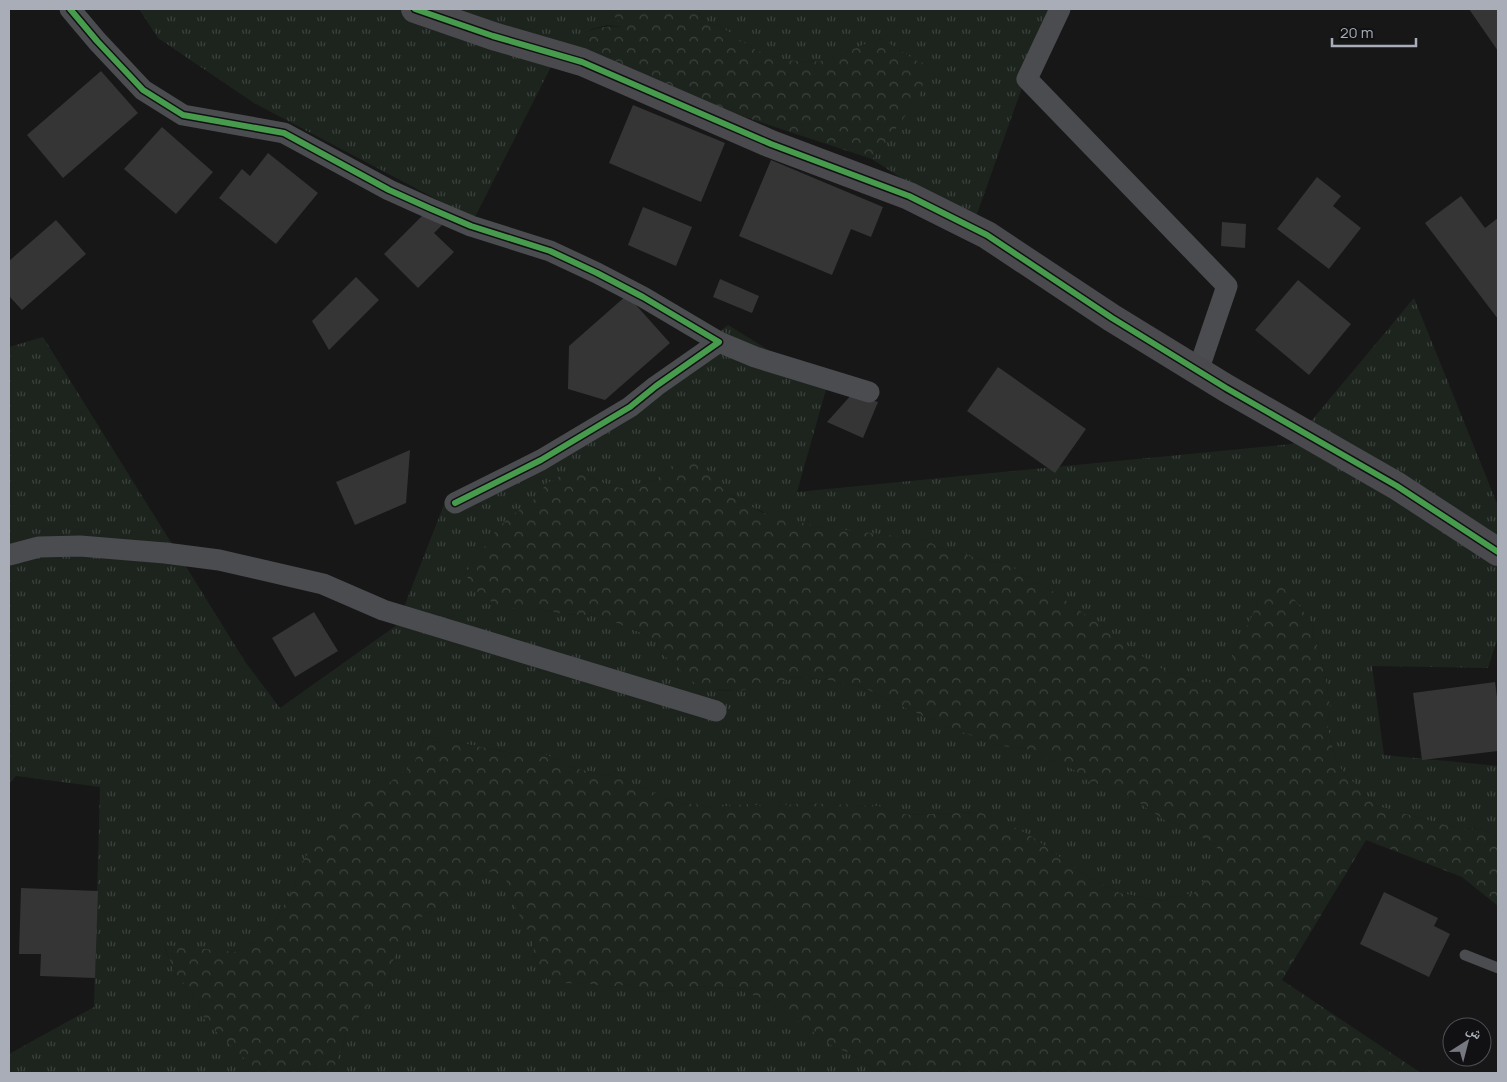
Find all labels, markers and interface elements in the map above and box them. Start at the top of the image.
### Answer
scale bar [1332,15,1416,47]
text: 20 m [1340,22,1373,43]
north arrow [1442,1017,1492,1067]
text: ش [1463,1019,1487,1043]

